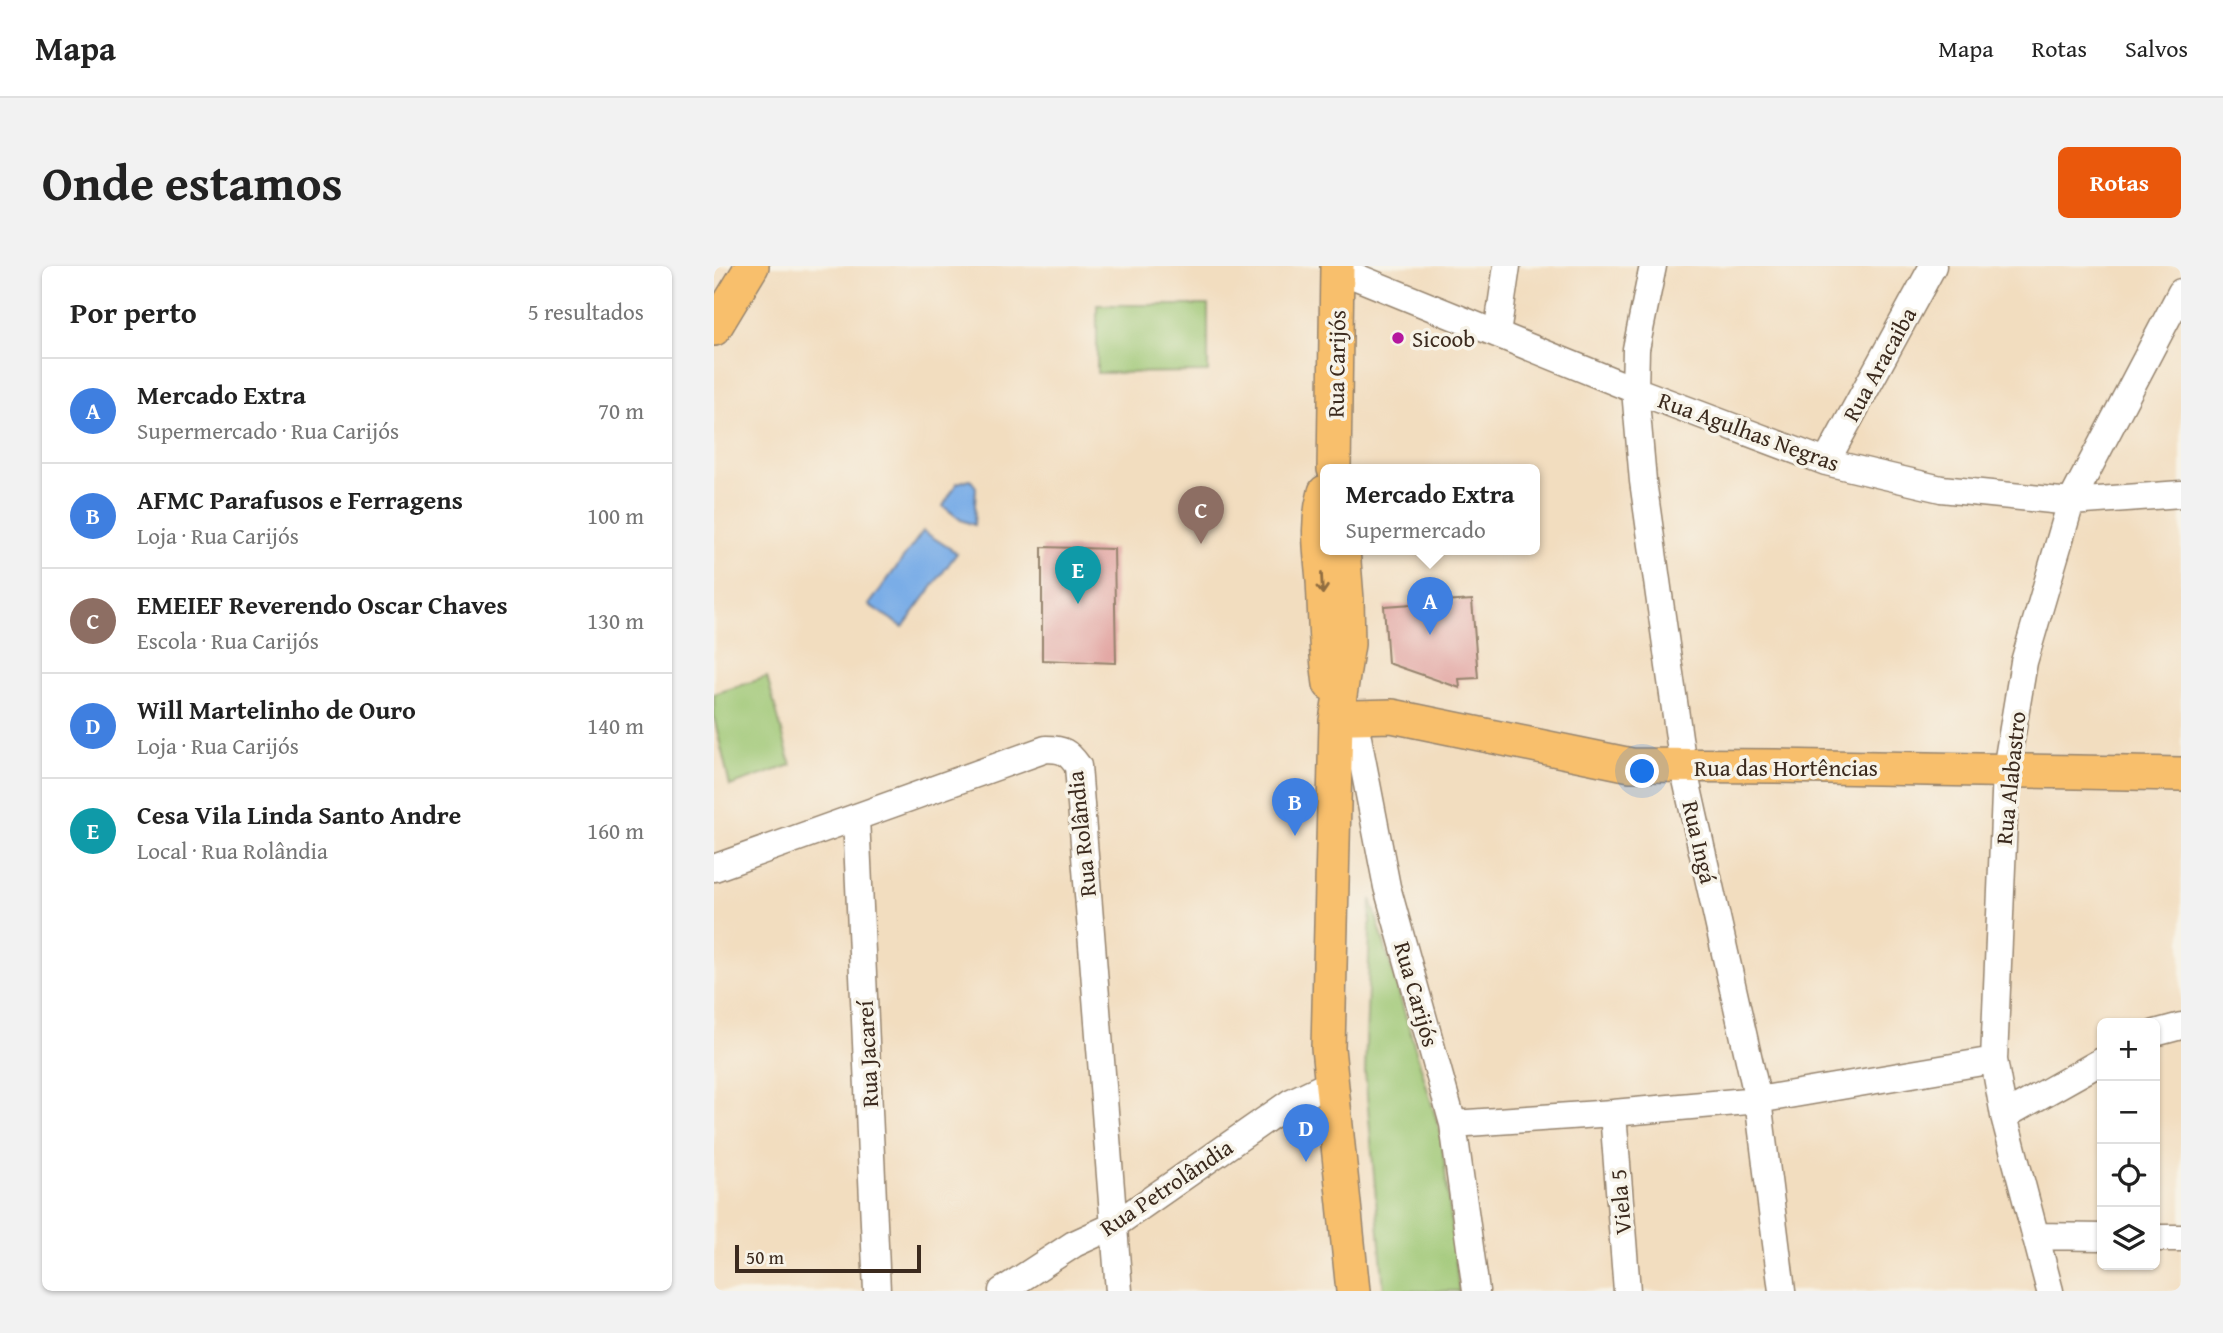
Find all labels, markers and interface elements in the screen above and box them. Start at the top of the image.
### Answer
text: Mapa [35,24,116,72]
text: Mapa [1938,31,1994,66]
text: Rotas [2032,31,2087,66]
text: Salvos [2125,31,2188,66]
text: Onde estamos [42,146,343,218]
button: Rotas [2058,147,2181,218]
text: Por perto [70,290,197,334]
text: 5 resultados [528,295,644,328]
street label: Rua Aracaiba [1834,301,1924,427]
street label: Rua Carijós [1319,310,1353,418]
place label: Sicoob [1412,322,1475,355]
marker: Sicoob [1390,330,1406,346]
text: Mercado Extra [137,375,306,414]
street label: Rua Agulhas Negras [1654,383,1844,479]
text: A [86,394,100,427]
text: 70 m [598,394,644,427]
text: Supermercado · Rua Carijós [137,414,399,447]
popup [1320,464,1540,555]
text: Mercado Extra [1346,474,1514,513]
text: AFMC Parafusos e Ferragens [137,480,463,519]
pin: C [1178,486,1224,544]
text: B [86,499,100,532]
text: 100 m [587,499,644,532]
text: Supermercado [1346,513,1486,546]
text: Loja · Rua Carijós [137,519,299,552]
pin: E [1055,546,1101,604]
one-way arrow [1316,572,1329,595]
pin: A [1407,577,1453,635]
text: EMEIEF Reverendo Oscar Chaves [137,585,508,624]
text: C [86,604,100,637]
text: 130 m [587,604,644,637]
text: Escola · Rua Carijós [137,624,319,657]
text: Will Martelinho de Ouro [137,690,416,729]
text: D [86,709,100,742]
text: 140 m [587,709,644,742]
street label: Rua Alabastro [1987,710,2033,846]
text: Loja · Rua Carijós [137,729,299,762]
street label: Rua das Hortências [1694,751,1878,784]
your location [1625,754,1659,788]
street label: Rua Rolândia [1058,769,1104,899]
pin: B [1272,778,1318,836]
text: Cesa Vila Linda Santo Andre [137,795,461,834]
street label: Rua Ingá [1674,797,1726,887]
text: E [87,814,99,847]
text: 160 m [587,814,644,847]
text: Local · Rua Rolândia [137,834,328,867]
street label: Rua Carijós [1386,938,1448,1050]
street label: Rua Jacareí [848,999,886,1108]
map controls [2097,1018,2160,1270]
button: + [2097,1018,2160,1081]
button: − [2097,1081,2160,1144]
pin: D [1283,1104,1329,1162]
street label: Rua Petrolândia [1093,1130,1239,1244]
button: locate [2097,1144,2160,1207]
street label: Viela 5 [1601,1168,1639,1236]
button: layers [2097,1207,2160,1270]
scale bar [735,1242,920,1274]
text: 50 m [746,1243,784,1271]

